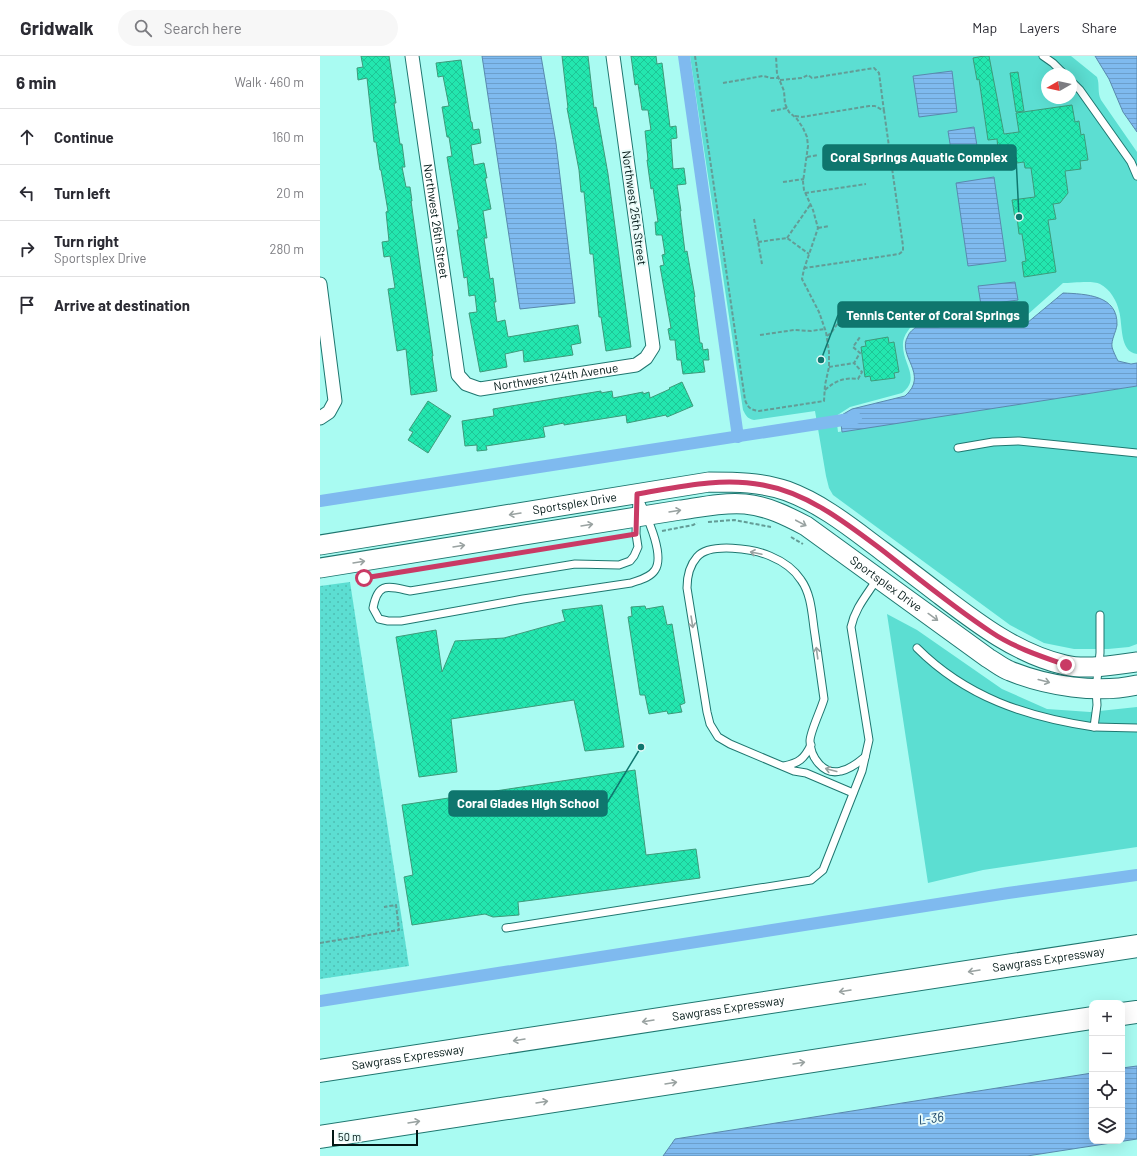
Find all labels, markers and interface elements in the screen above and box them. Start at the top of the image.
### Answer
search box [118,10,398,46]
text: Gridwalk [20,16,94,39]
icon: search [132,17,154,39]
text: Search here [164,19,242,37]
text: Map [972,19,997,36]
text: Layers [1019,19,1060,36]
text: Share [1082,19,1117,36]
north arrow [1041,68,1077,104]
text: 6 min [16,72,56,92]
text: Walk · 460 m [235,74,304,90]
icon: ahead [16,126,38,148]
text: Continue [54,128,114,146]
text: 160 m [272,129,304,145]
callout: Coral Springs Aquatic Complex [823,145,1016,170]
text: Coral Springs Aquatic Complex [830,149,1008,165]
street label: Northwest 25th Street [620,150,650,266]
street label: Northwest 26th Street [422,163,452,280]
icon: left [16,182,38,204]
text: Turn left [54,184,110,202]
text: 20 m [276,185,304,201]
text: Turn right [54,232,119,250]
icon: right [16,238,38,260]
text: 280 m [270,241,304,257]
text: Sportsplex Drive [54,250,146,266]
icon: arrive [16,294,38,316]
text: Arrive at destination [54,296,190,314]
callout: Tennis Center of Coral Springs [838,302,1028,327]
text: Tennis Center of Coral Springs [846,307,1020,323]
street label: Northwest 124th Avenue [492,360,619,393]
street label: Sportsplex Drive [531,489,618,516]
one-way arrow [668,507,681,515]
one-way arrow [509,510,522,518]
one-way arrow [795,520,807,528]
one-way arrow [580,521,593,529]
one-way arrow [452,542,465,550]
one-way arrow [750,548,763,556]
street label: Sportsplex Drive [848,552,925,614]
one-way arrow [352,558,365,566]
route start [355,569,373,587]
one-way arrow [927,613,938,621]
one-way arrow [688,616,696,629]
one-way arrow [813,647,821,660]
route end [1057,656,1075,674]
one-way arrow [1038,678,1051,685]
one-way arrow [825,766,838,773]
callout: Coral Glades High School [449,791,607,816]
text: Coral Glades High School [457,795,599,811]
street label: Sawgrass Expressway [991,943,1106,974]
one-way arrow [968,967,981,975]
one-way arrow [839,987,852,995]
street label: Sawgrass Expressway [671,992,786,1023]
map controls [1089,1000,1125,1144]
button: + [1089,1000,1125,1036]
one-way arrow [642,1017,655,1025]
one-way arrow [513,1036,526,1044]
button: − [1089,1036,1125,1072]
street label: Sawgrass Expressway [351,1041,465,1072]
one-way arrow [792,1059,805,1067]
button: locate [1089,1072,1125,1108]
one-way arrow [664,1079,677,1087]
one-way arrow [535,1098,548,1106]
water label: L-36 [917,1108,945,1128]
button: layers [1089,1108,1125,1144]
one-way arrow [407,1118,420,1126]
scale bar [332,1128,418,1147]
text: 50 m [338,1130,361,1143]

